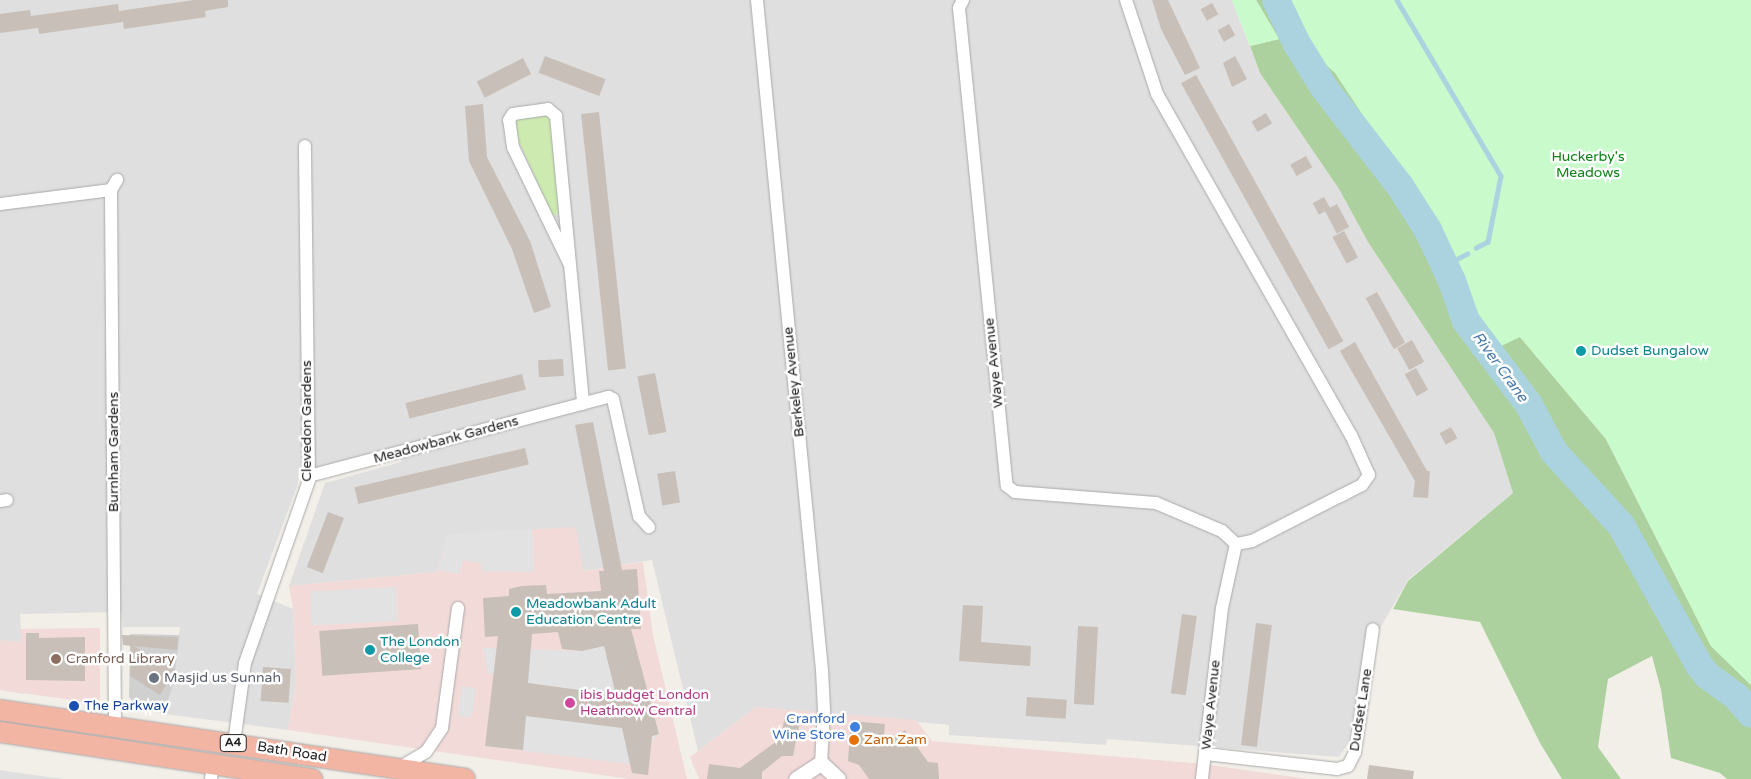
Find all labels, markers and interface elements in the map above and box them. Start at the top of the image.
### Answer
park label: Huckerby's Meadows [1551,149,1625,182]
street label: Waye Avenue [981,317,1007,409]
street label: Berkeley Avenue [780,326,808,438]
water label: River Crane [1468,328,1532,406]
place label: Dudset Bungalow [1591,343,1709,359]
marker: Dudset Bungalow [1575,345,1587,357]
street label: Clevedon Gardens [299,360,315,482]
street label: Burnham Gardens [106,392,122,512]
street label: Meadowbank Gardens [372,413,520,467]
place label: Meadowbank Adult Education Centre [526,596,656,628]
marker: Meadowbank Adult Education Centre [510,606,522,618]
place label: The London College [380,634,460,666]
marker: The London College [364,644,376,656]
place label: Cranford Library [66,651,175,667]
marker: Cranford Library [50,653,62,665]
street label: Waye Avenue [1198,659,1224,751]
street label: Dudset Lane [1346,667,1376,753]
place label: Masjid us Sunnah [164,670,281,686]
marker: Masjid us Sunnah [148,672,160,684]
place label: ibis budget London Heathrow Central [580,687,709,720]
marker: ibis budget London Heathrow Central [564,697,576,709]
place label: The Parkway [84,698,169,714]
marker: The Parkway [68,700,80,712]
place label: Cranford Wine Store [772,711,845,744]
marker: Cranford Wine Store [849,721,861,733]
place label: Zam Zam [864,732,927,748]
road number: A4 [219,734,247,752]
marker: Zam Zam [848,734,860,746]
street label: Bath Road [256,738,328,766]

